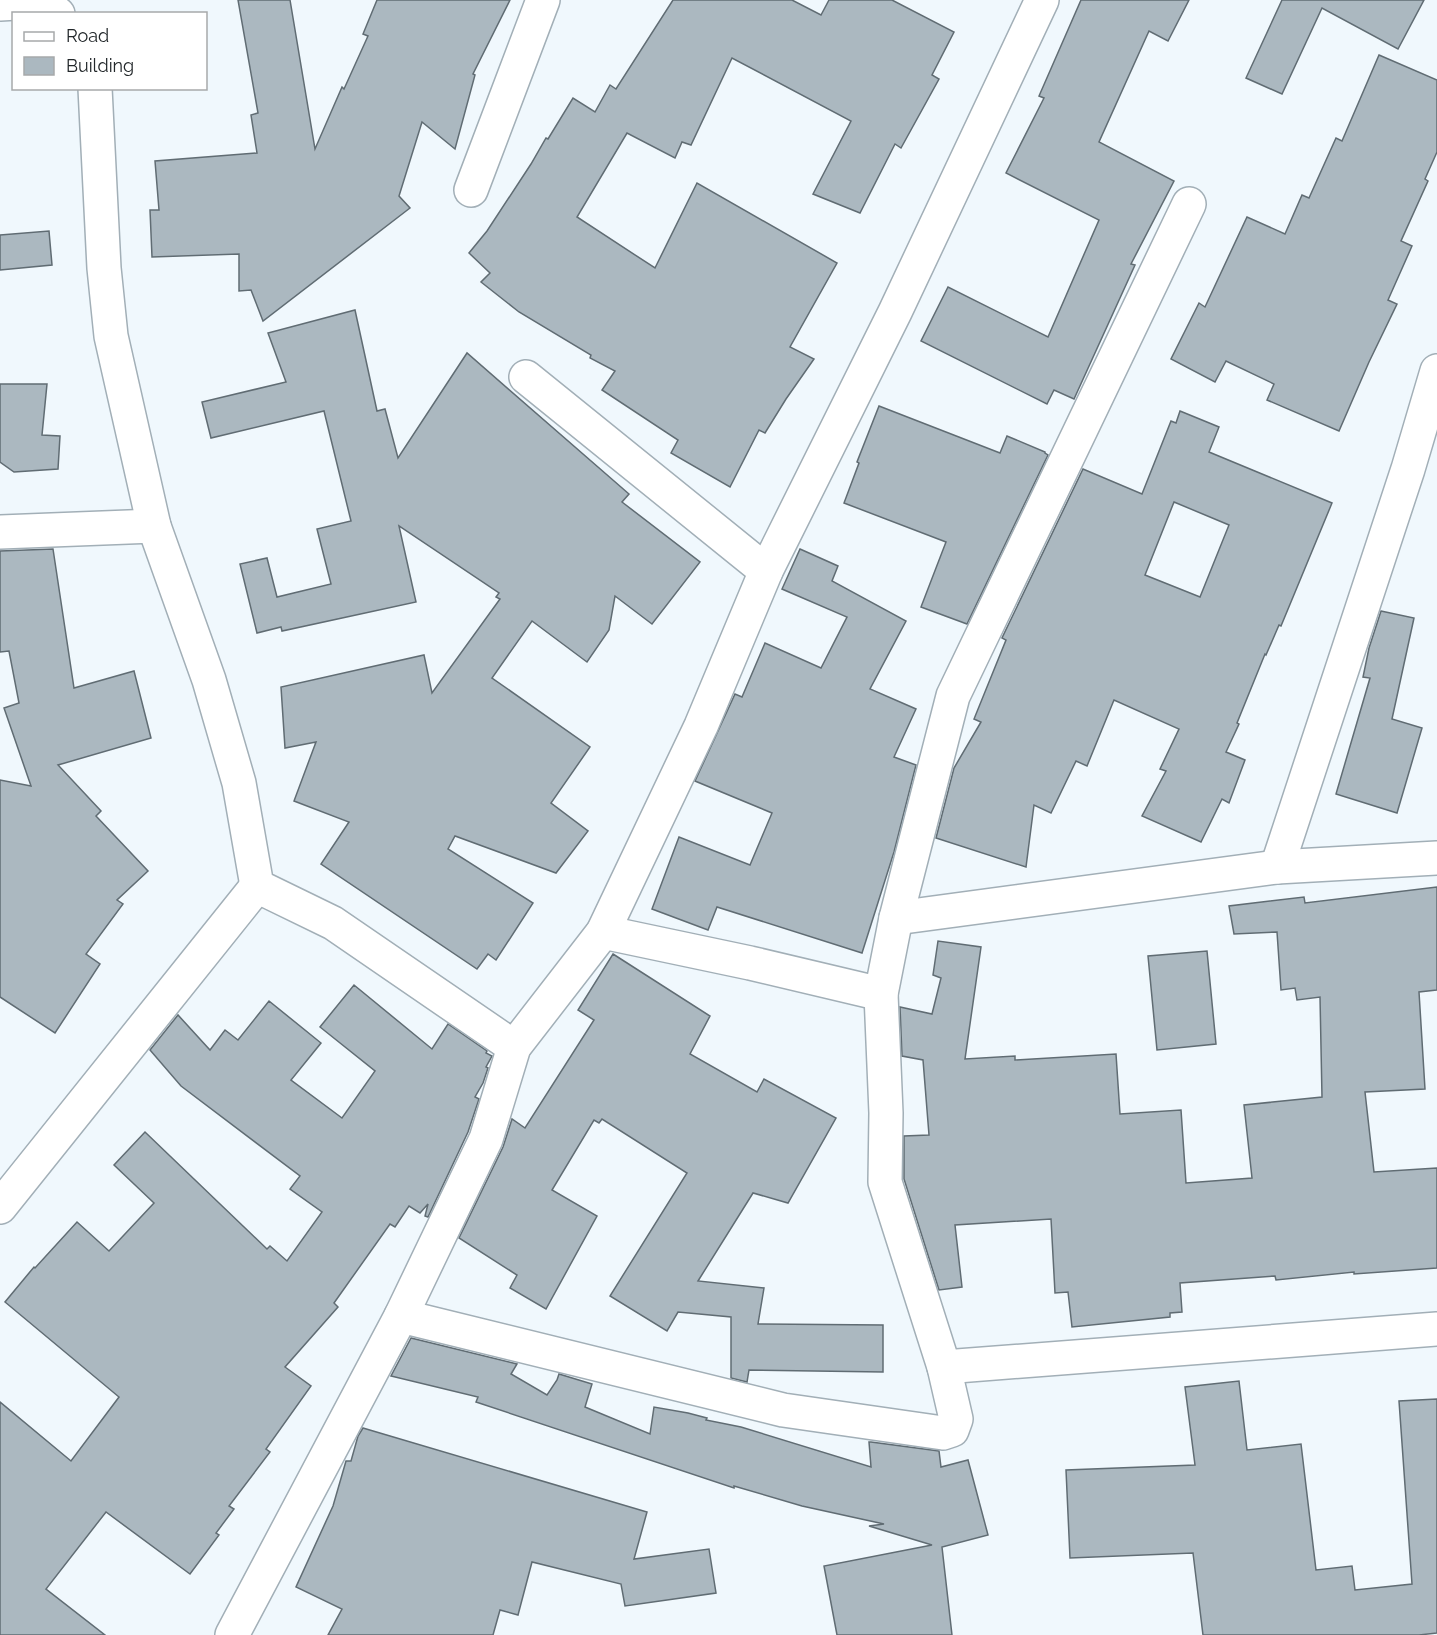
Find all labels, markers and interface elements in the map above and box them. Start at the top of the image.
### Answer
legend [12,12,207,90]
text: Road [66,25,109,46]
text: Building [66,55,134,76]

